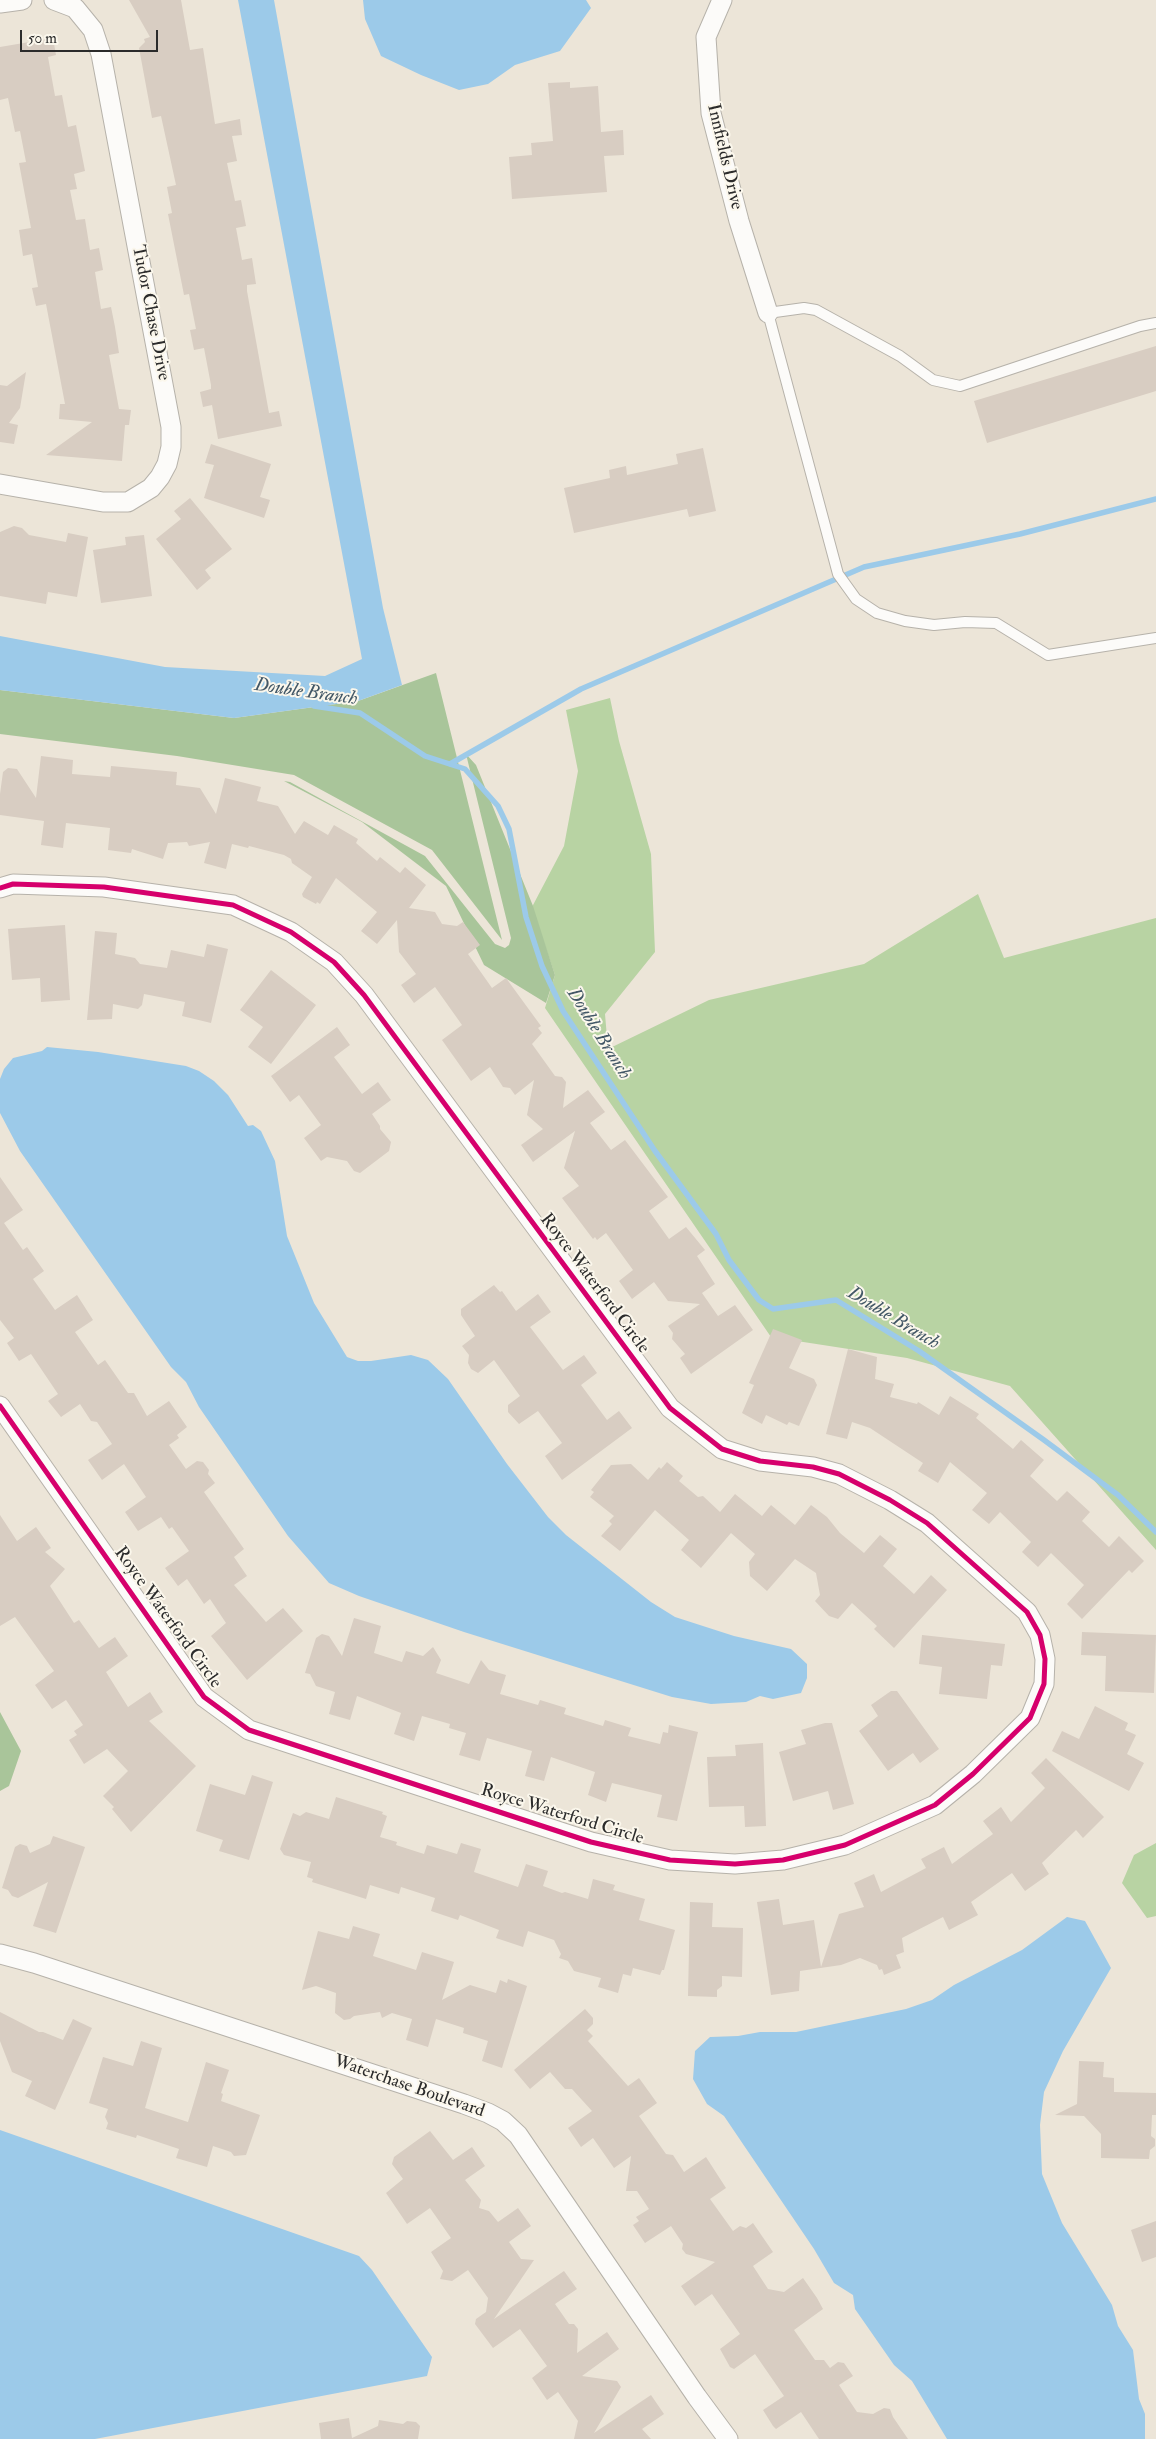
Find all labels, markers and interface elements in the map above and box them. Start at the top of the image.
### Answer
scale bar [22,20,160,52]
text: 50 m [28,29,57,48]
street label: Innfields Drive [701,102,747,212]
street label: Tudor Chase Drive [126,243,174,383]
water label: Double Branch [253,674,359,712]
water label: Double Branch [561,984,635,1084]
street label: Royce Waterford Circle [534,1210,654,1358]
water label: Double Branch [843,1283,943,1355]
street label: Royce Waterford Circle [109,1543,225,1693]
street label: Royce Waterford Circle [478,1780,646,1850]
street label: Waterchase Boulevard [331,2051,487,2123]

